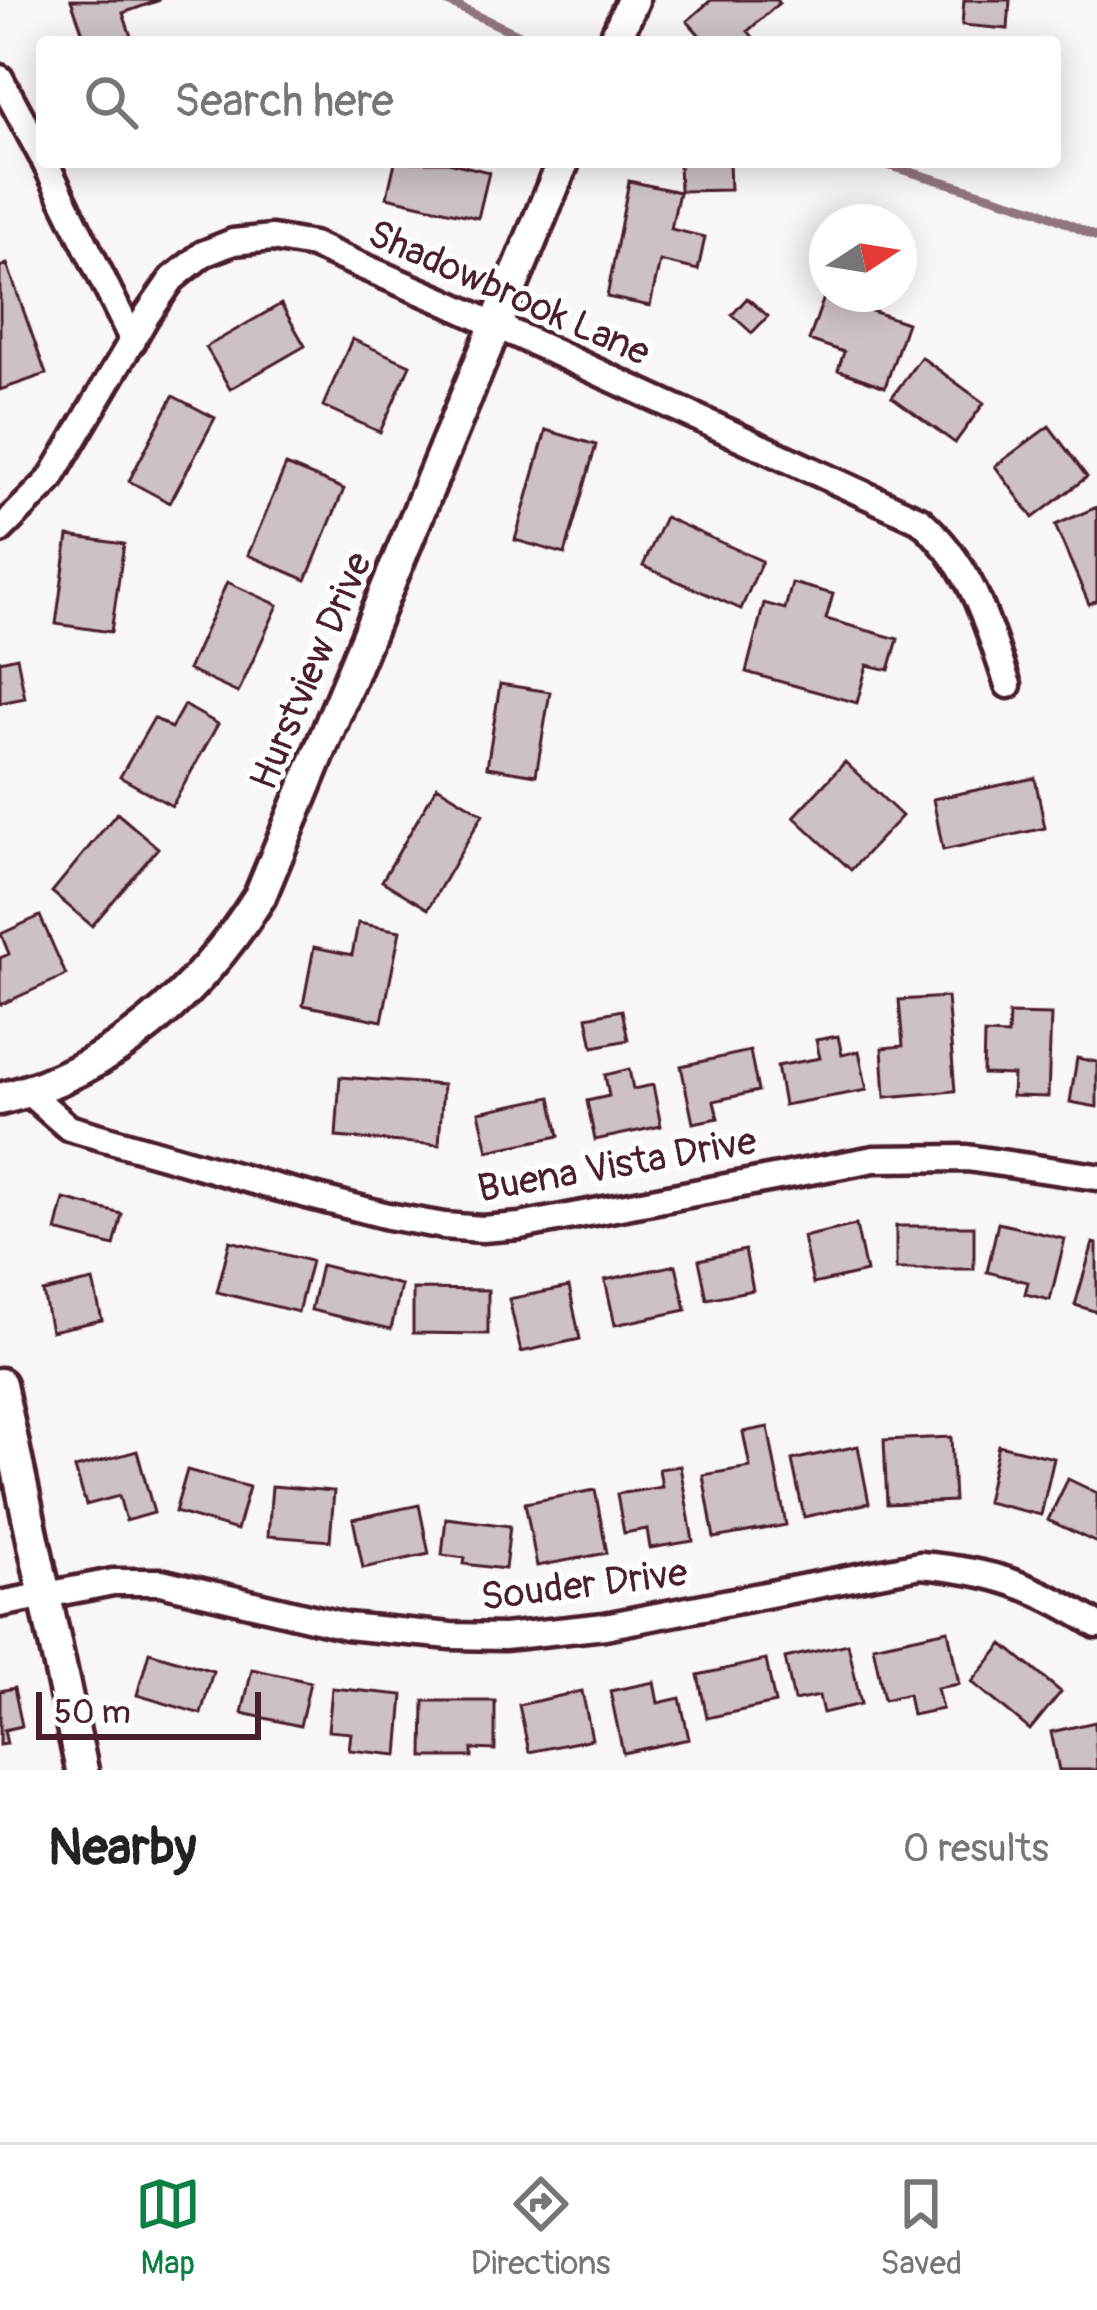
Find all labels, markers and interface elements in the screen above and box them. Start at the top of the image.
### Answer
search box [36,36,1061,168]
icon: search [78,69,144,135]
text: Search here [174,74,394,130]
north arrow [809,204,917,312]
street label: Shadowbrook Lane [360,209,658,377]
street label: Hurstview Drive [239,545,383,797]
street label: Buena Vista Drive [474,1116,760,1214]
street label: Souder Drive [478,1548,690,1622]
scale bar [36,1686,261,1739]
text: 50 m [54,1692,131,1733]
text: Nearby [48,1816,196,1880]
text: 0 results [903,1824,1049,1873]
tab: Map [135,2171,201,2284]
tab: Directions [471,2171,611,2284]
tab: Saved [880,2171,962,2284]

